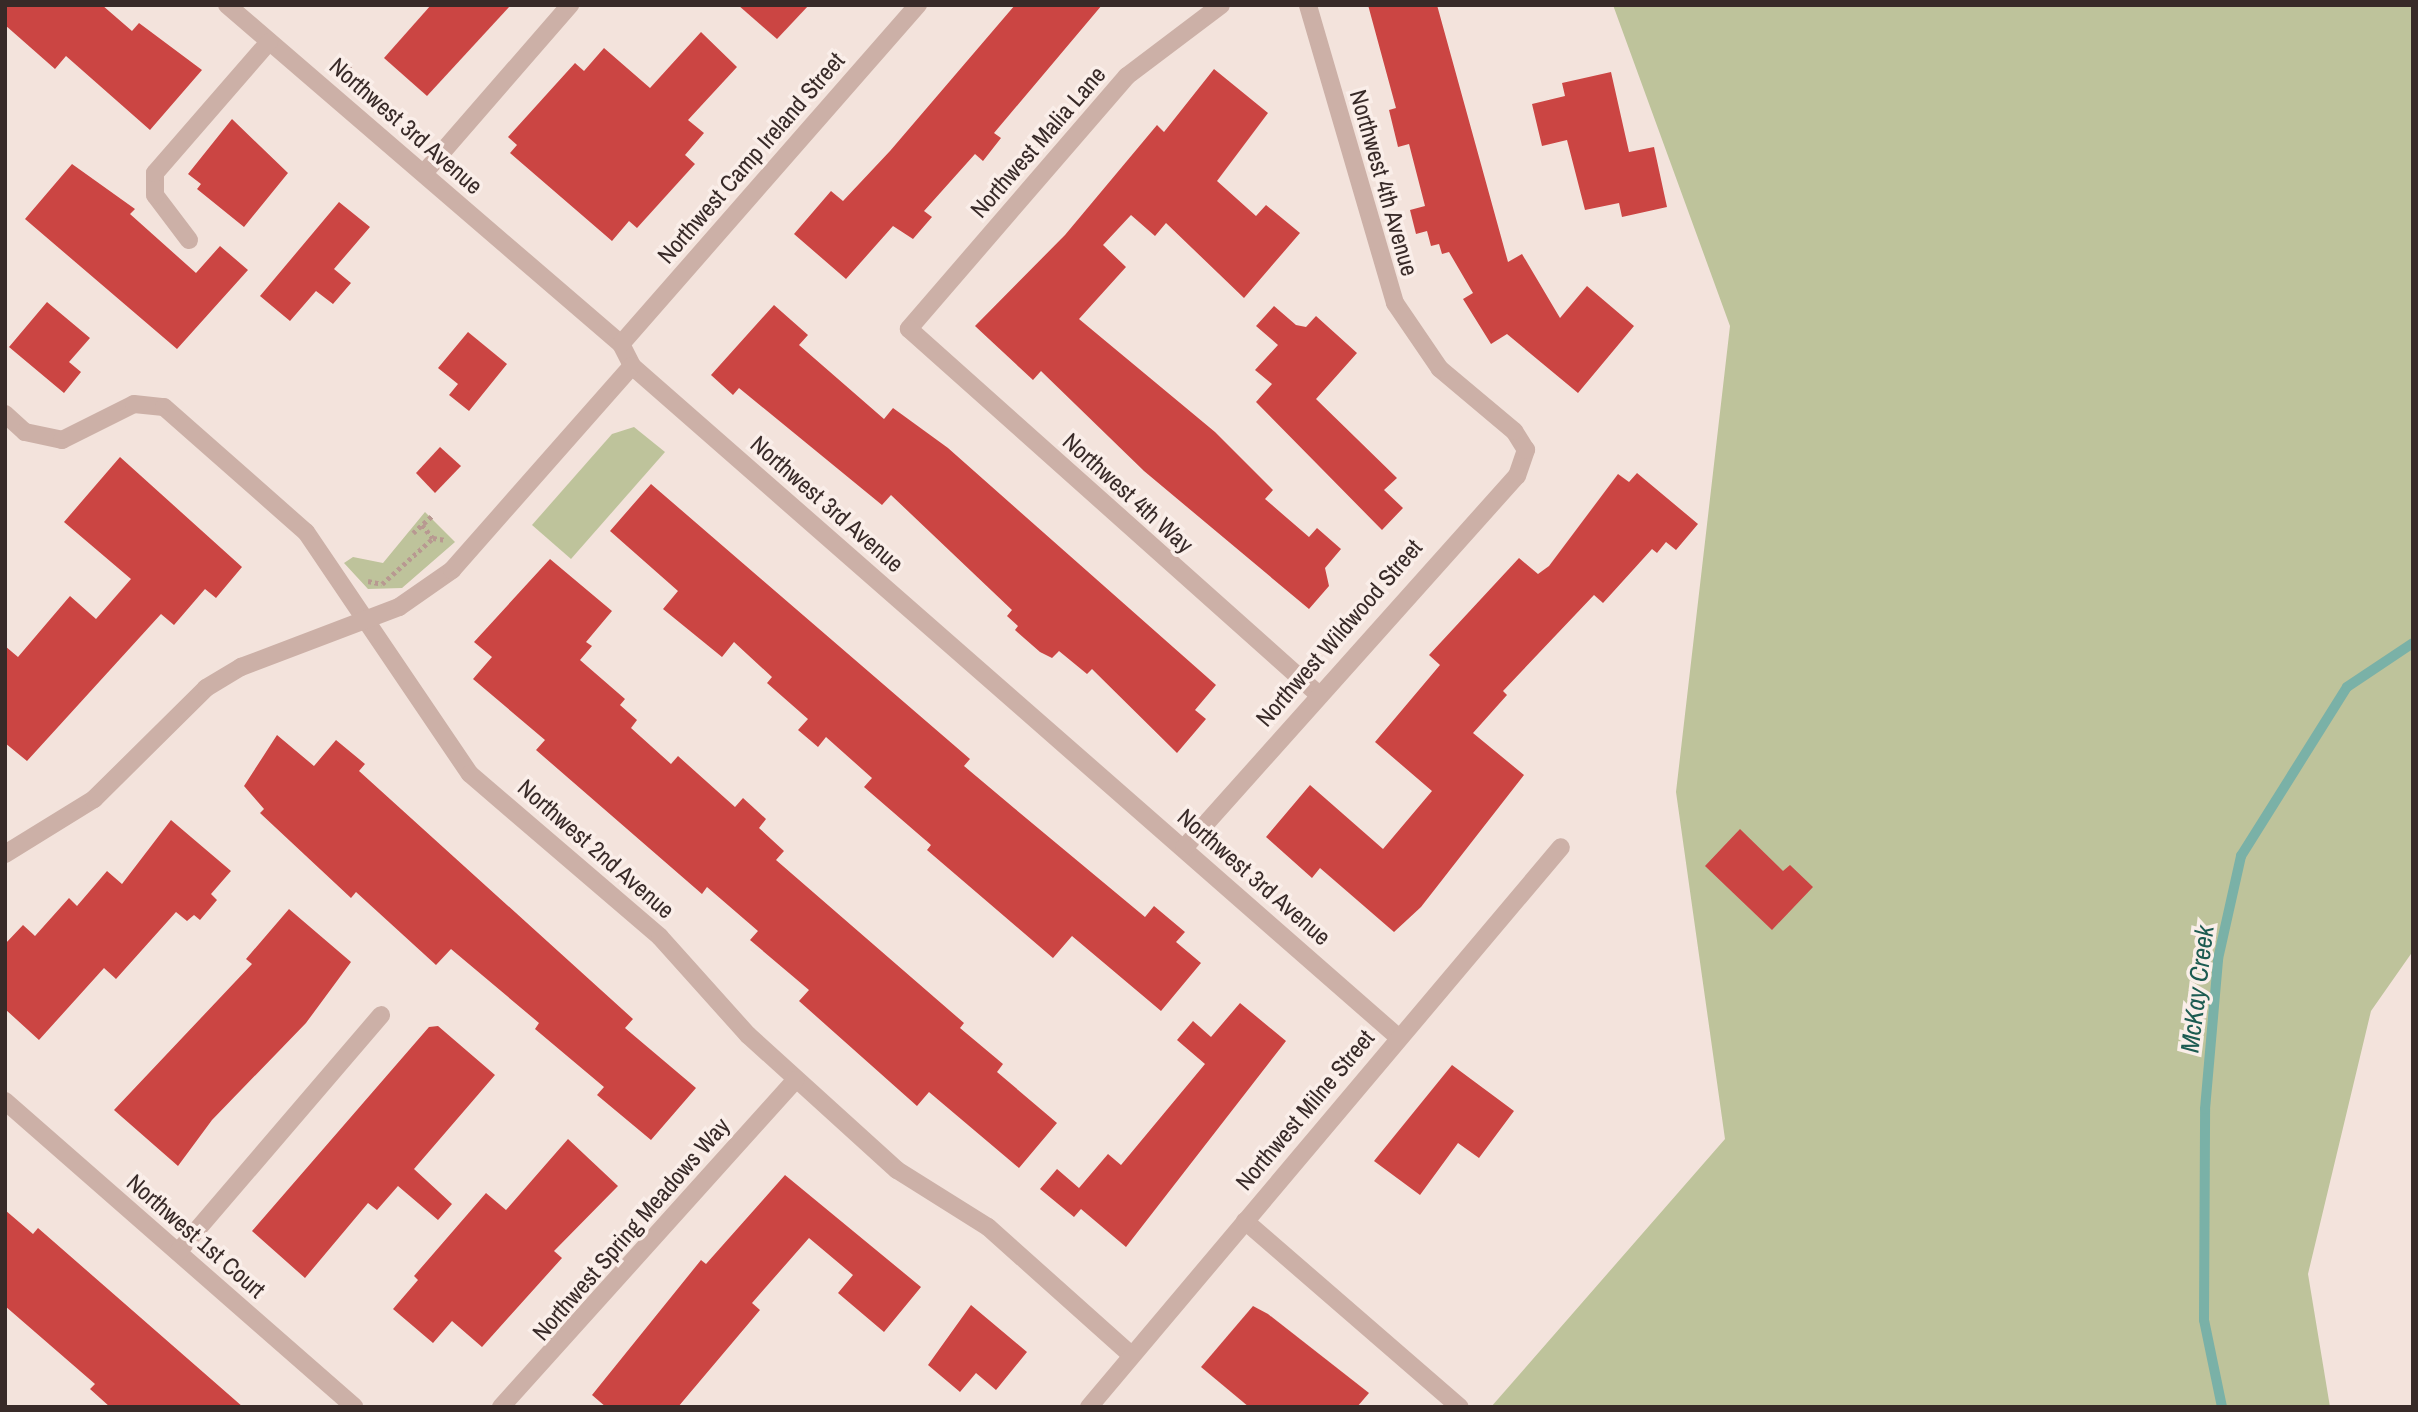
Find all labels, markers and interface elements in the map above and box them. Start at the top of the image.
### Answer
street label: Northwest Camp Ireland Street [652,47,850,269]
street label: Northwest 3rd Avenue [323,51,489,201]
street label: Northwest Malia Lane [964,60,1112,224]
street label: Northwest 4th Avenue [1344,86,1424,280]
street label: Northwest 4th Way [1057,427,1199,559]
street label: Northwest 3rd Avenue [744,429,910,579]
street label: Northwest Wildwood Street [1250,534,1428,732]
street label: Northwest 2nd Avenue [512,773,680,925]
street label: Northwest 3rd Avenue [1171,802,1337,952]
water label: McKay Creek [2174,924,2220,1054]
street label: Northwest Milne Street [1230,1024,1380,1196]
street label: Northwest Spring Meadows Way [526,1112,736,1346]
street label: Northwest 1st Court [121,1168,271,1304]

